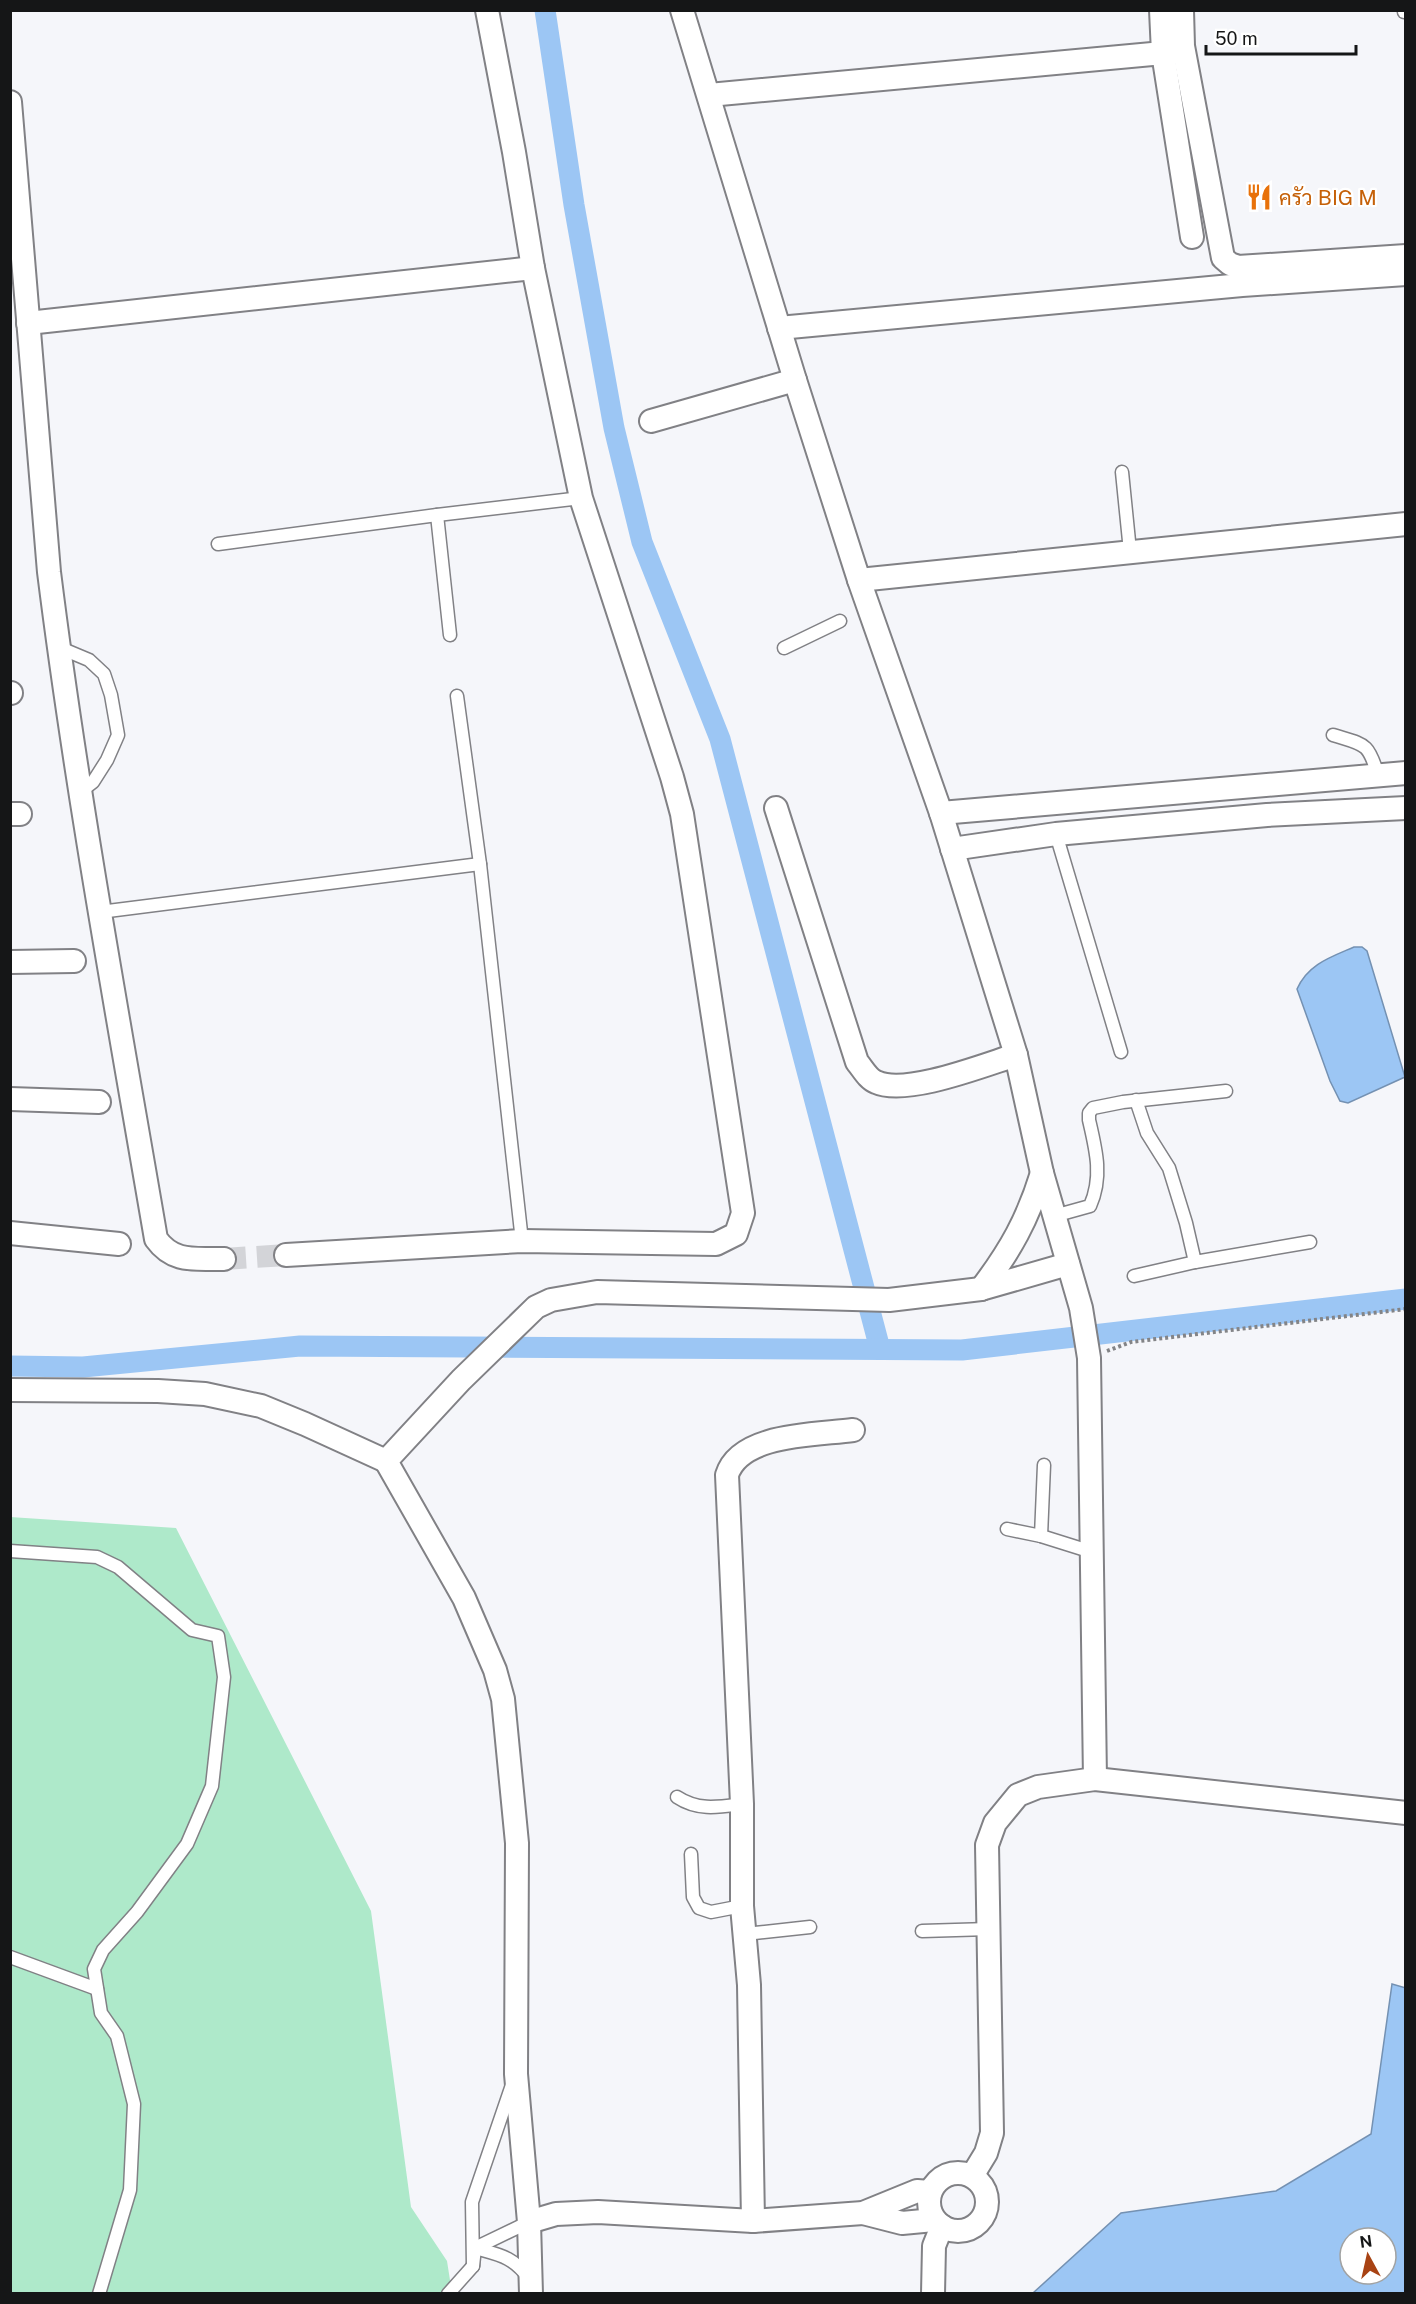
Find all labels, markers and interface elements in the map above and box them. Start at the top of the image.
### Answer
scale bar [1206,18,1356,56]
text: 50 m [1215,28,1258,49]
restaurant icon: ครัว BIG M [1244,182,1274,212]
place label: ครัว BIG M [1279,185,1377,210]
north arrow [1338,2226,1398,2286]
text: N [1358,2231,1374,2252]

